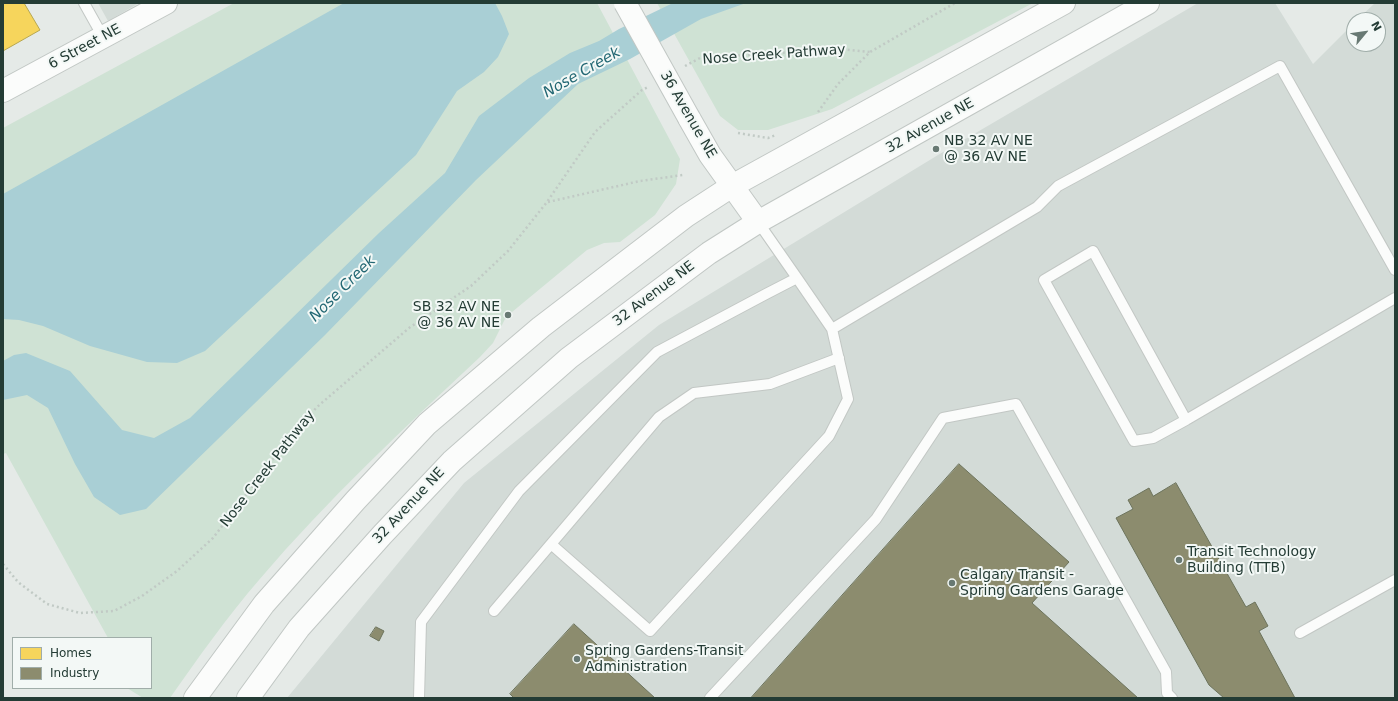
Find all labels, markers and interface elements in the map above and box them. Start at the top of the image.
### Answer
north arrow [1346,12,1386,52]
text: N [1368,19,1384,34]
street label: 6 Street NE [46,21,124,73]
street label: Nose Creek Pathway [702,42,846,68]
water label: Nose Creek [540,44,624,102]
street label: 36 Avenue NE [656,68,720,162]
street label: 32 Avenue NE [883,95,977,157]
place label: NB 32 AV NE @ 36 AV NE [944,133,1033,166]
marker: NB 32 AV NE @ 36 AV NE [931,144,941,154]
water label: Nose Creek [306,252,380,326]
street label: 32 Avenue NE [610,258,698,330]
place label: SB 32 AV NE @ 36 AV NE [413,299,500,332]
marker: SB 32 AV NE @ 36 AV NE [503,310,513,320]
street label: Nose Creek Pathway [217,407,319,531]
street label: 32 Avenue NE [369,464,449,548]
place label: Transit Technology Building (TTB) [1187,544,1316,576]
marker: Transit Technology Building (TTB) [1174,555,1184,565]
place label: Calgary Transit - Spring Gardens Garage [960,567,1124,600]
marker: Calgary Transit - Spring Gardens Garage [947,578,957,588]
legend [12,637,152,689]
place label: Spring Gardens-Transit Administration [585,643,743,676]
text: Homes [50,646,92,660]
marker: Spring Gardens-Transit Administration [572,654,582,664]
text: Industry [50,666,99,680]

